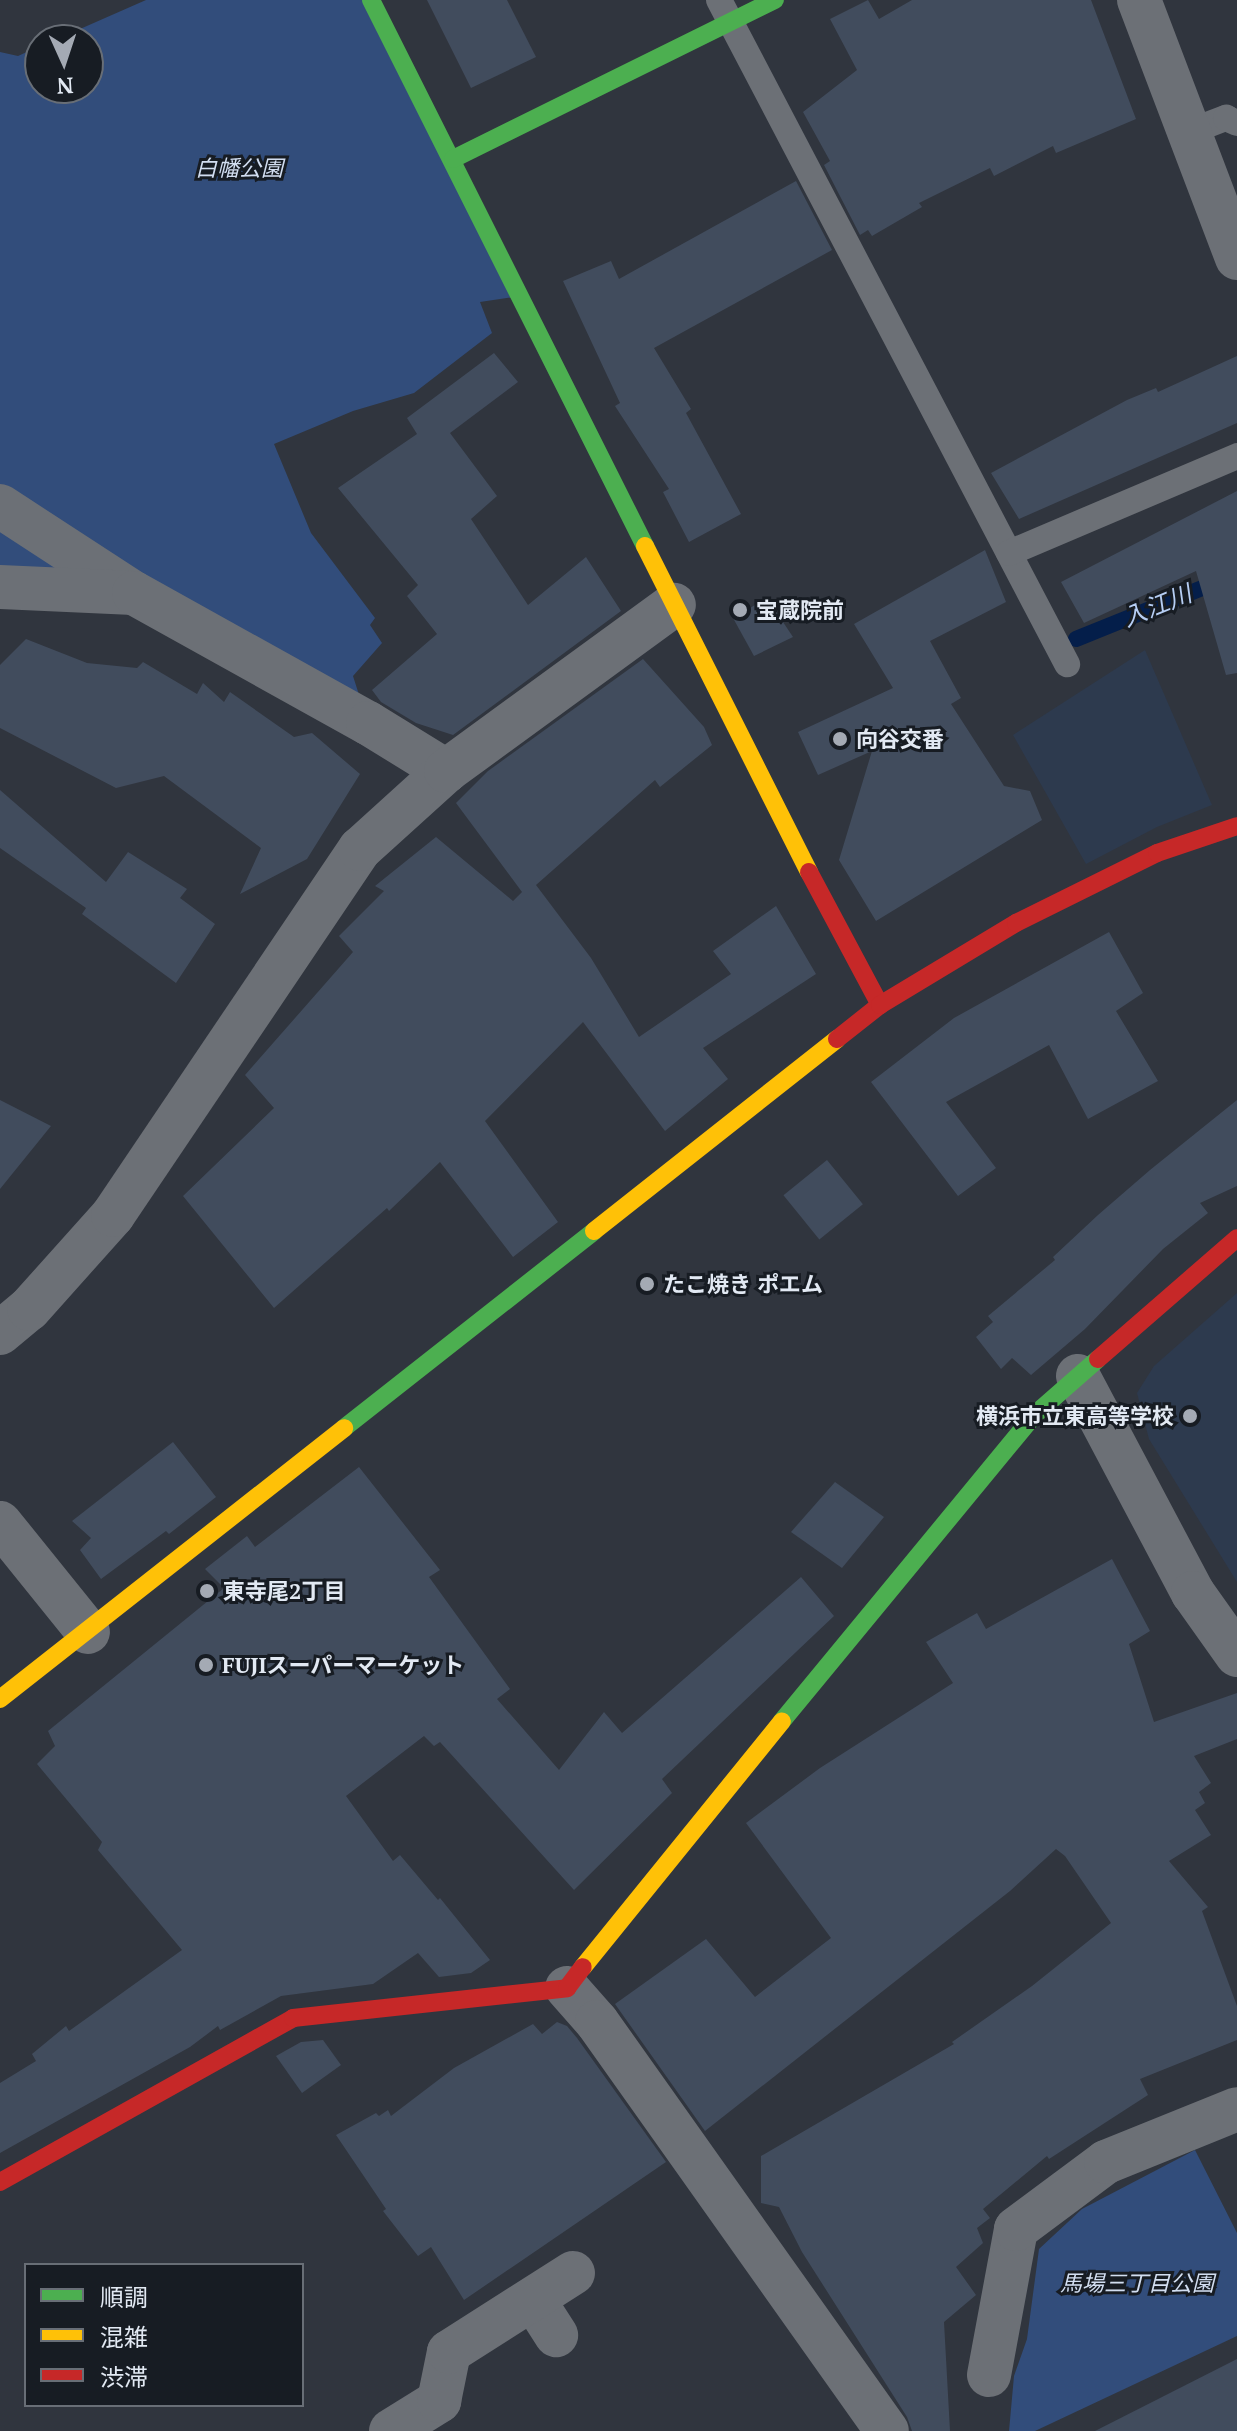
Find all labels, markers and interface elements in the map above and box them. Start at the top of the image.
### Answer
north arrow [24,24,104,104]
text: N [56,72,74,101]
park label: 白幡公園 [195,155,283,181]
water label: 入江川 [1118,579,1196,633]
place label: 宝蔵院前 [756,597,844,623]
marker: 宝蔵院前 [731,601,749,619]
place label: 向谷交番 [856,726,944,752]
marker: 向谷交番 [831,730,849,748]
place label: たこ焼き ポエム [663,1271,823,1297]
marker: たこ焼き ポエム [638,1275,656,1293]
place label: 横浜市立東高等学校 [976,1403,1174,1429]
marker: 横浜市立東高等学校 [1181,1407,1199,1425]
place label: 東寺尾2丁目 [223,1578,345,1604]
marker: 東寺尾2丁目 [198,1582,216,1600]
place label: FUJIスーパーマーケット [222,1652,465,1678]
marker: FUJIスーパーマーケット [197,1656,215,1674]
legend [24,2263,304,2407]
park label: 馬場三丁目公園 [1060,2270,1214,2296]
text: 順調 [100,2281,148,2313]
text: 混雑 [100,2321,148,2353]
text: 渋滞 [100,2361,148,2393]

